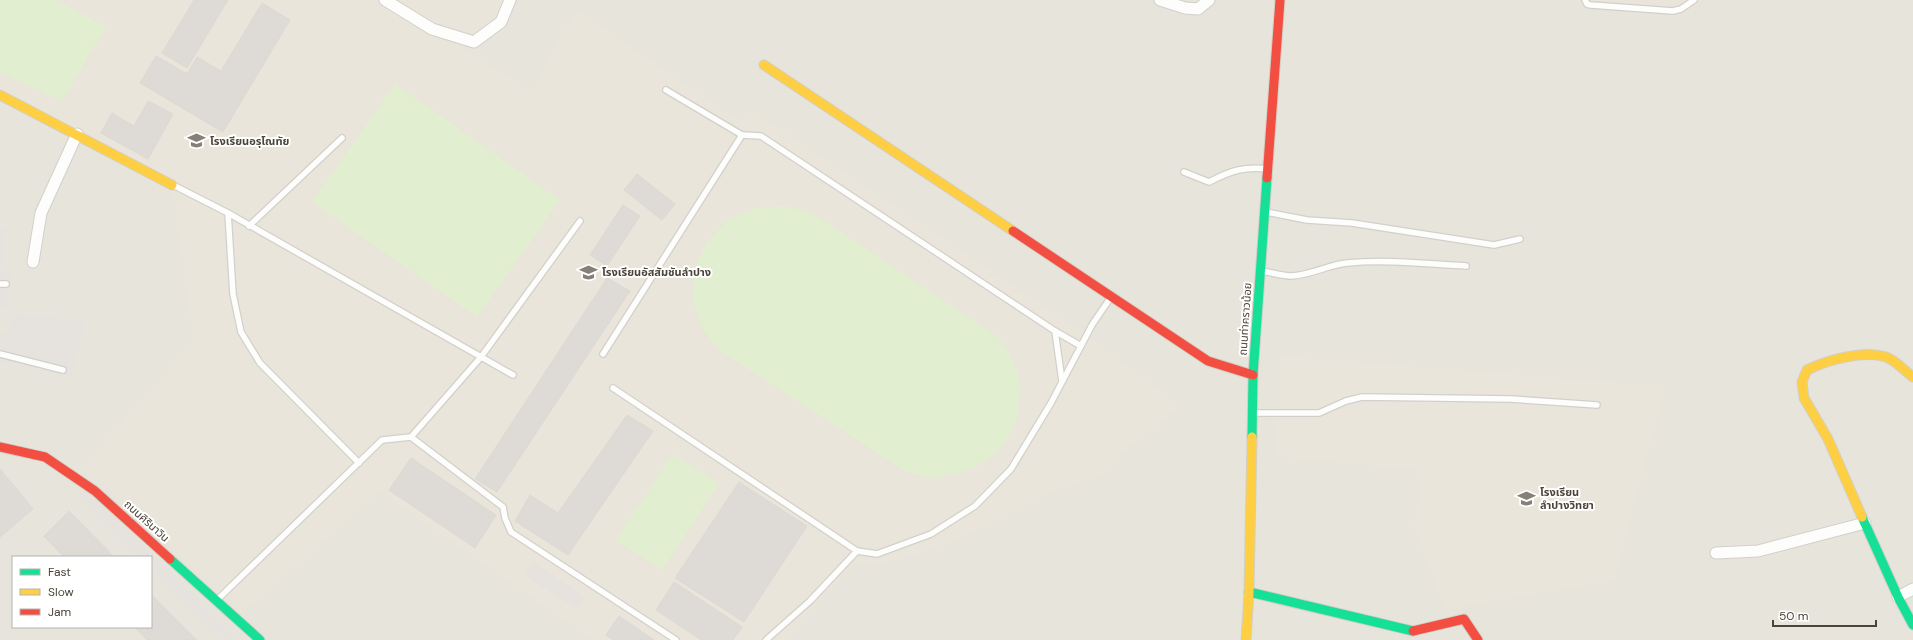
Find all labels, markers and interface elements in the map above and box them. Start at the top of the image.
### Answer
school or university icon: โรงเรียนอรุโณทัย [187,131,207,151]
place label: โรงเรียนอรุโณทัย [210,134,290,148]
school or university icon: โรงเรียนอัสสัมชันลำปาง [579,262,599,282]
place label: โรงเรียนอัสสัมชันลำปาง [602,265,711,279]
street label: ถนนท่าคราวน้อย [1235,282,1255,356]
place label: โรงเรียน ลำปางวิทยา [1540,485,1594,512]
school or university icon: โรงเรียน ลำปางวิทยา [1517,488,1537,508]
street label: ถนนศิรินาวิน [122,497,172,545]
legend [12,556,152,628]
text: Fast [48,564,71,580]
text: Slow [48,584,74,600]
scale bar [1773,602,1876,628]
text: Jam [48,604,71,620]
text: 50 m [1779,608,1808,624]

